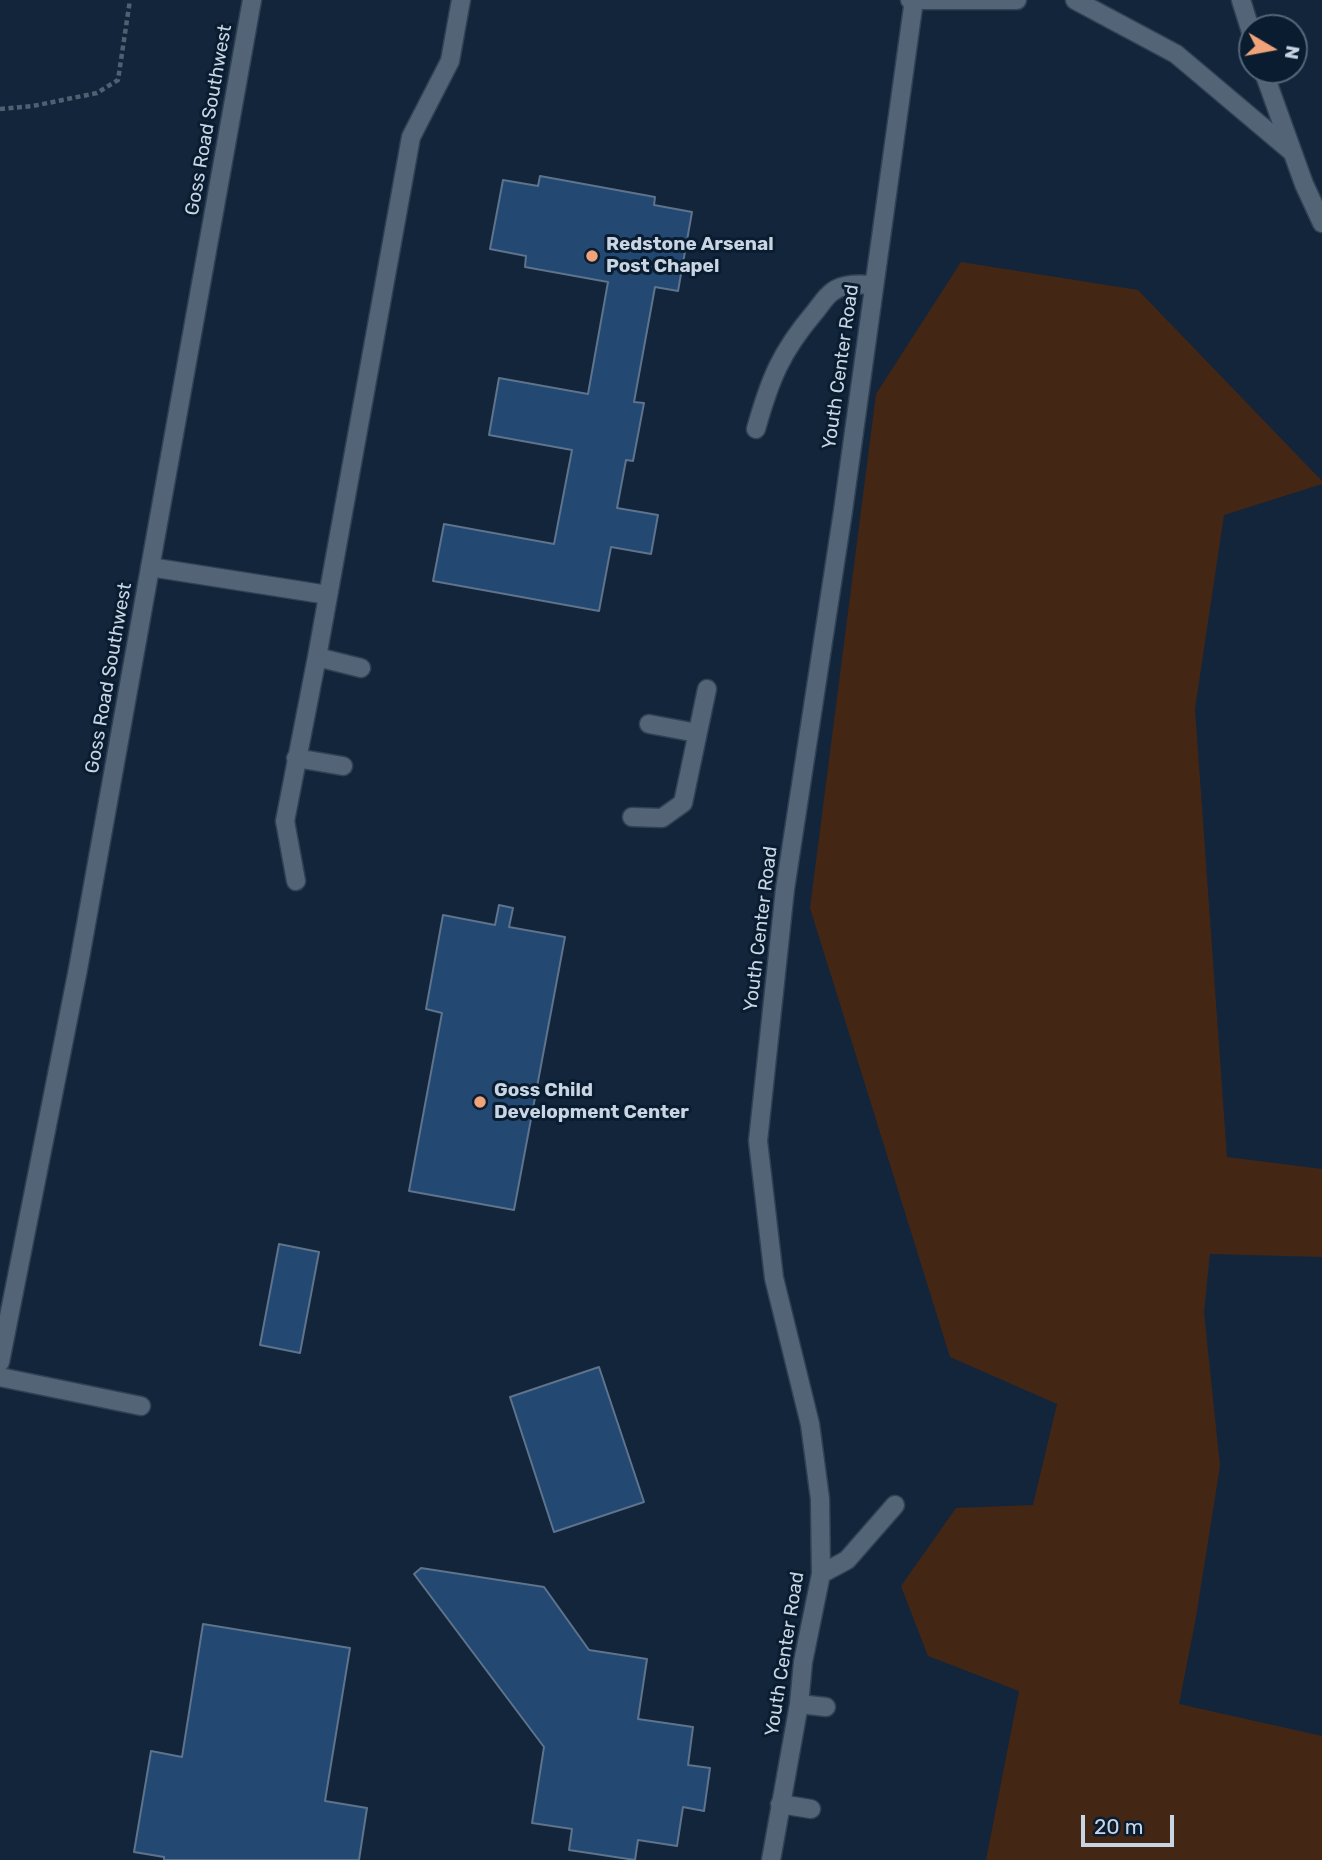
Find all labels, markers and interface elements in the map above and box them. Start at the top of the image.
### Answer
north arrow [1238,14,1308,84]
street label: Goss Road Southwest [181,23,237,217]
text: N [1280,44,1305,61]
place label: Redstone Arsenal Post Chapel [606,234,774,278]
marker: Redstone Arsenal Post Chapel [584,248,600,264]
street label: Youth Center Road [818,283,864,451]
street label: Goss Road Southwest [81,581,137,775]
street label: Youth Center Road [740,845,782,1013]
place label: Goss Child Development Center [494,1080,689,1124]
marker: Goss Child Development Center [472,1094,488,1110]
street label: Youth Center Road [761,1570,809,1738]
scale bar [1084,1800,1177,1844]
text: 20 m [1094,1814,1143,1839]

